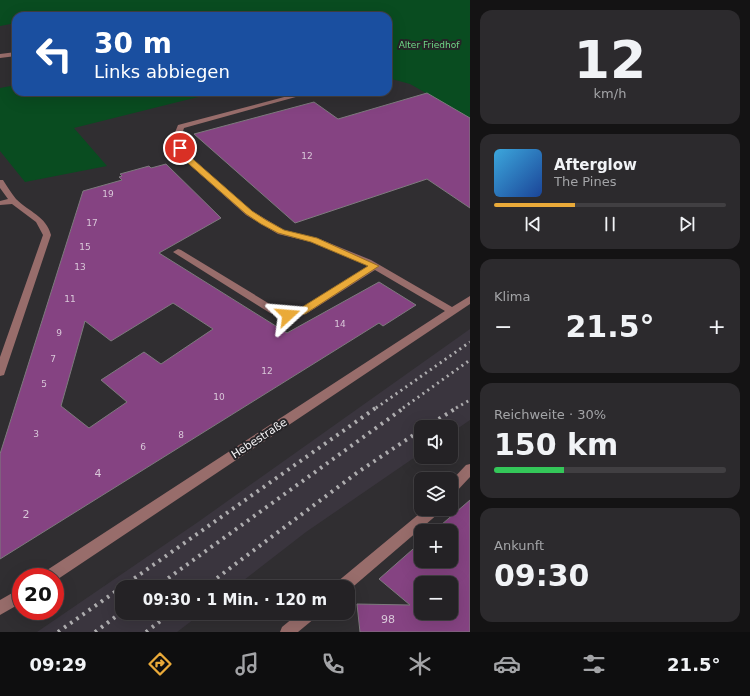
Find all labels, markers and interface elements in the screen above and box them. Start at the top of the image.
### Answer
text: 30 m [94,27,172,60]
icon: left [28,28,80,80]
text: 12 [574,30,646,90]
park label: Alter Friedhof [399,40,460,50]
text: Links abbiegen [94,61,230,82]
text: km/h [594,86,626,101]
pin [163,131,197,165]
icon: arrive [169,137,191,159]
house number: 12 [301,151,313,161]
text: Afterglow [554,156,637,174]
text: The Pines [554,174,617,189]
house number: 19 [102,189,114,199]
icon: previous [522,213,544,235]
icon: pause [599,213,621,235]
icon: next [676,213,698,235]
house number: 17 [86,218,98,228]
house number: 15 [79,242,91,252]
house number: 13 [74,262,86,272]
text: Klima [494,289,530,304]
house number: 11 [64,294,76,304]
position arrow [267,294,309,336]
text: 21.5° [565,309,655,344]
text: − [494,314,512,339]
text: + [708,314,726,339]
house number: 14 [334,319,346,329]
house number: 9 [56,328,62,338]
house number: 7 [50,354,56,364]
house number: 12 [261,366,273,376]
house number: 5 [41,379,47,389]
house number: 10 [213,392,225,402]
text: Reichweite · 30% [494,407,606,422]
street label: Hebestraße [229,415,290,461]
map controls [414,420,458,620]
button: sound [414,420,458,464]
text: 150 km [494,427,618,462]
house number: 3 [33,429,39,439]
house number: 8 [178,430,184,440]
house number: 6 [140,442,146,452]
house number: 4 [95,467,102,480]
button: layers [414,472,458,516]
house number: 2 [23,508,30,521]
button: + [414,524,458,568]
text: Ankunft [494,538,544,553]
text: 09:30 [494,558,590,593]
speed limit sign: 20 [12,568,64,620]
button: − [414,576,458,620]
text: 09:30 · 1 Min. · 120 m [143,591,327,609]
house number: 98 [381,613,395,626]
icon: directions [146,650,174,678]
icon: music [233,650,261,678]
icon: phone [319,650,347,678]
icon: climate [406,650,434,678]
icon: car [493,650,521,678]
icon: filters [580,650,608,678]
text: 09:29 [29,654,87,675]
text: 21.5° [667,654,721,675]

